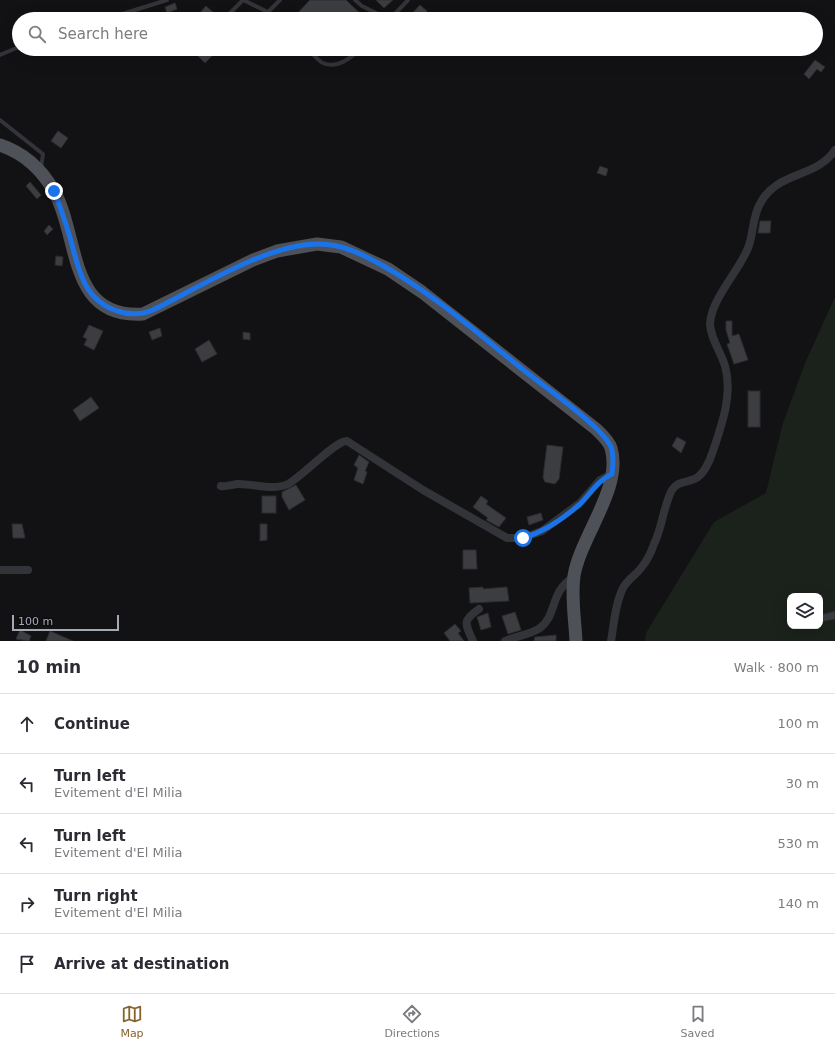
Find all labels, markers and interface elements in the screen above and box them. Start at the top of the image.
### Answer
search box [12,12,823,56]
icon: search [26,23,48,45]
text: Search here [58,25,148,43]
route end [45,182,63,200]
route start [514,529,532,547]
map controls [787,593,823,629]
button: layers [787,593,823,629]
scale bar [12,613,119,632]
text: 100 m [18,615,53,628]
text: 10 min [16,657,81,677]
text: Walk · 800 m [734,660,819,675]
icon: ahead [16,713,38,735]
text: Continue [54,715,130,733]
text: 100 m [777,716,819,731]
text: Turn left [54,767,126,785]
icon: left [16,773,38,795]
text: 30 m [786,776,819,791]
text: Evitement d'El Milia [54,785,183,800]
text: Turn left [54,827,126,845]
icon: left [16,833,38,855]
text: 530 m [777,836,819,851]
text: Evitement d'El Milia [54,845,183,860]
text: Turn right [54,887,138,905]
icon: right [16,893,38,915]
text: 140 m [777,896,819,911]
text: Evitement d'El Milia [54,905,183,920]
icon: arrive [16,953,38,975]
text: Arrive at destination [54,955,229,973]
tab: Map [120,1003,144,1040]
tab: Directions [384,1003,440,1040]
tab: Saved [681,1003,715,1040]

